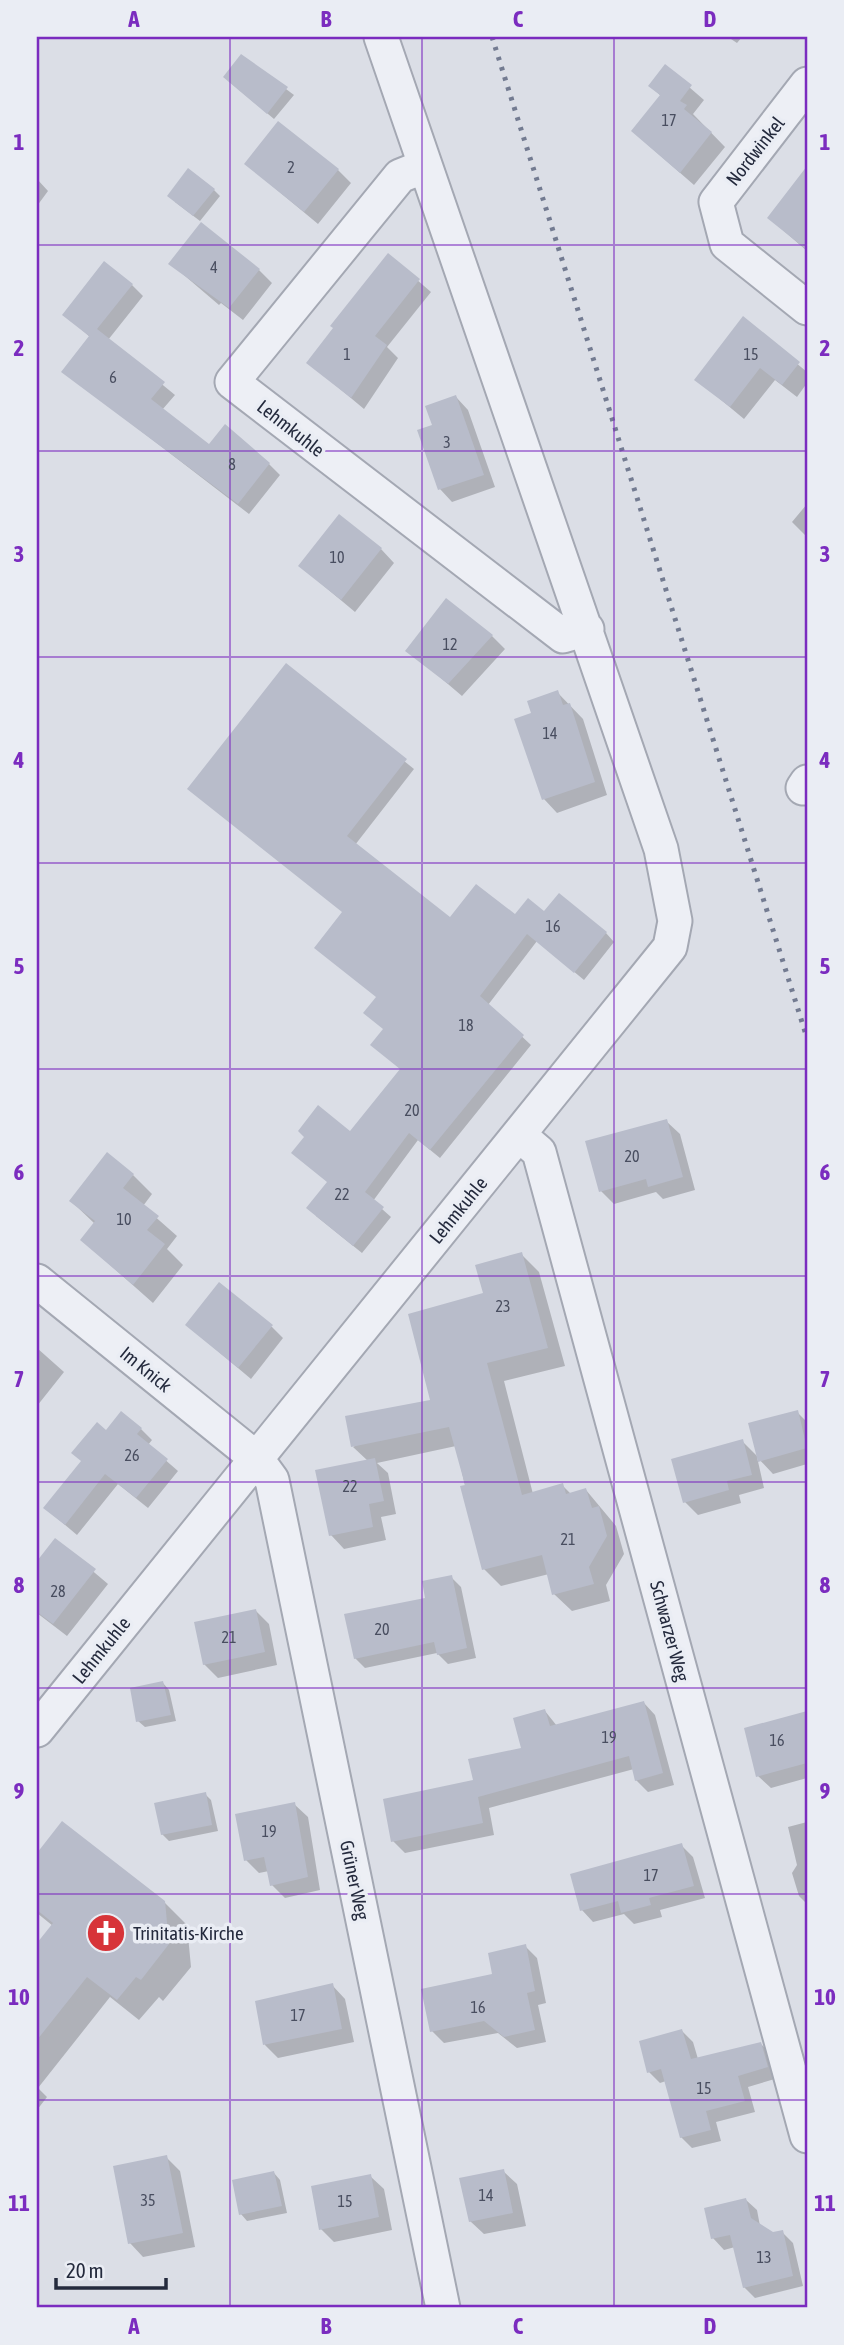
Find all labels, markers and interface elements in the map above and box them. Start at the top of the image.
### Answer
text: A [127,6,140,32]
text: B [321,6,332,32]
text: C [513,6,524,32]
text: D [704,6,717,32]
house number: 17 [661,111,677,129]
street label: Nordwinkel [721,112,789,190]
text: 1 [14,129,25,155]
text: 1 [820,129,831,155]
house number: 2 [287,158,295,176]
house number: 4 [210,258,218,276]
text: 2 [14,335,24,361]
text: 2 [820,335,830,361]
house number: 1 [343,345,351,363]
house number: 15 [743,345,759,363]
house number: 6 [109,368,117,386]
street label: Lehmkuhle [253,395,329,461]
house number: 3 [443,433,451,451]
house number: 8 [228,455,236,473]
text: 3 [14,541,24,567]
text: 3 [820,541,830,567]
house number: 10 [329,548,345,566]
house number: 12 [442,635,458,653]
house number: 14 [542,724,558,742]
text: 4 [13,747,25,773]
text: 4 [819,747,831,773]
house number: 16 [545,917,561,935]
text: 5 [14,953,25,979]
text: 5 [820,953,831,979]
house number: 18 [458,1016,474,1034]
house number: 20 [404,1101,420,1119]
house number: 20 [624,1147,640,1165]
text: 6 [14,1159,25,1185]
text: 6 [820,1159,831,1185]
street label: Lehmkuhle [425,1172,491,1248]
house number: 22 [334,1185,350,1203]
house number: 10 [116,1210,132,1228]
house number: 23 [495,1297,511,1315]
street label: Im Knick [116,1342,177,1397]
text: 7 [14,1366,24,1392]
text: 7 [820,1366,830,1392]
house number: 26 [124,1446,140,1464]
house number: 22 [342,1477,358,1495]
house number: 21 [560,1530,576,1548]
text: 8 [14,1572,25,1598]
text: 8 [820,1572,831,1598]
street label: Schwarzer Weg [646,1578,694,1685]
house number: 28 [50,1582,66,1600]
street label: Lehmkuhle [68,1612,134,1688]
house number: 20 [374,1620,390,1638]
house number: 21 [221,1628,237,1646]
house number: 19 [601,1728,617,1746]
house number: 16 [769,1731,785,1749]
text: 9 [14,1778,25,1804]
text: 9 [820,1778,831,1804]
house number: 19 [261,1822,277,1840]
street label: Grüner Weg [336,1838,374,1923]
house number: 17 [643,1866,659,1884]
church icon: Trinitatis-Kirche [85,1912,127,1954]
place label: Trinitatis-Kirche [133,1922,244,1944]
text: 10 [8,1984,30,2010]
text: 10 [814,1984,836,2010]
house number: 16 [470,1998,486,2016]
house number: 17 [290,2006,306,2024]
house number: 15 [696,2079,712,2097]
house number: 14 [478,2186,494,2204]
text: 11 [8,2190,30,2216]
text: 11 [814,2190,836,2216]
house number: 35 [140,2191,156,2209]
house number: 15 [337,2192,353,2210]
scale bar [56,2247,166,2291]
house number: 13 [756,2248,772,2266]
text: 20 m [66,2258,104,2282]
text: A [127,2313,140,2339]
text: B [321,2313,332,2339]
text: C [513,2313,524,2339]
text: D [704,2313,717,2339]

